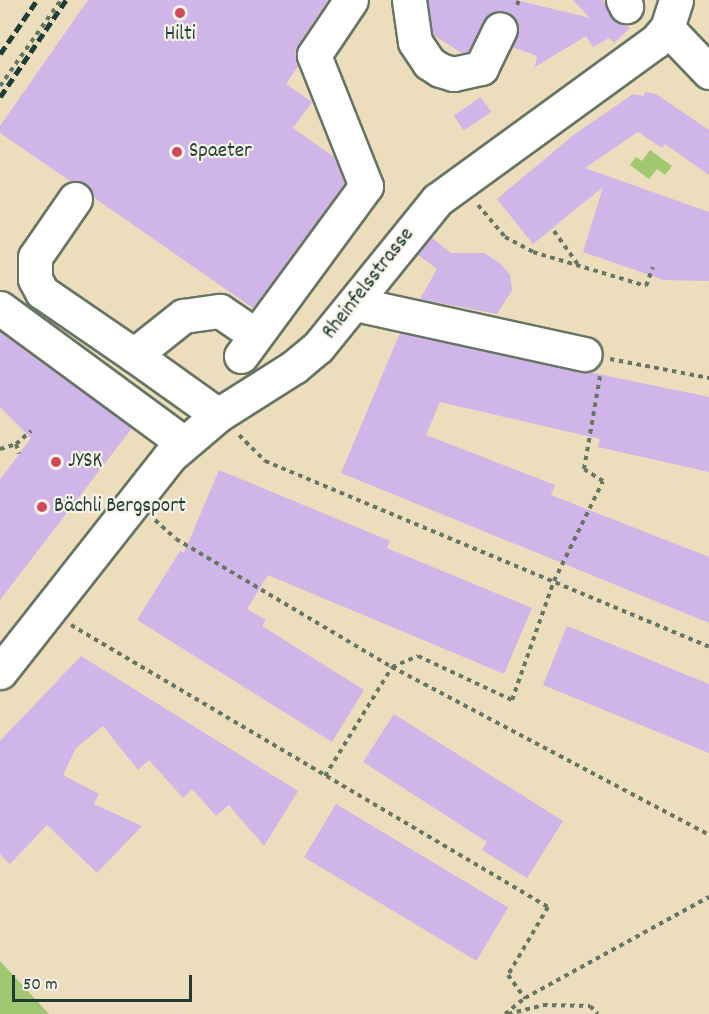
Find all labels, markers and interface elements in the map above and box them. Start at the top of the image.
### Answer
marker: Hilti [173,6,187,20]
place label: Hilti [164,22,196,48]
place label: Spaeter [189,139,252,165]
marker: Spaeter [170,145,184,159]
street label: Rheinfelsstrasse [318,223,420,345]
place label: JYSK [68,449,102,475]
marker: JYSK [49,455,63,469]
place label: Bächli Bergsport [54,494,186,520]
marker: Bächli Bergsport [35,500,49,514]
scale bar [15,963,195,1001]
text: 50 m [23,973,58,998]

